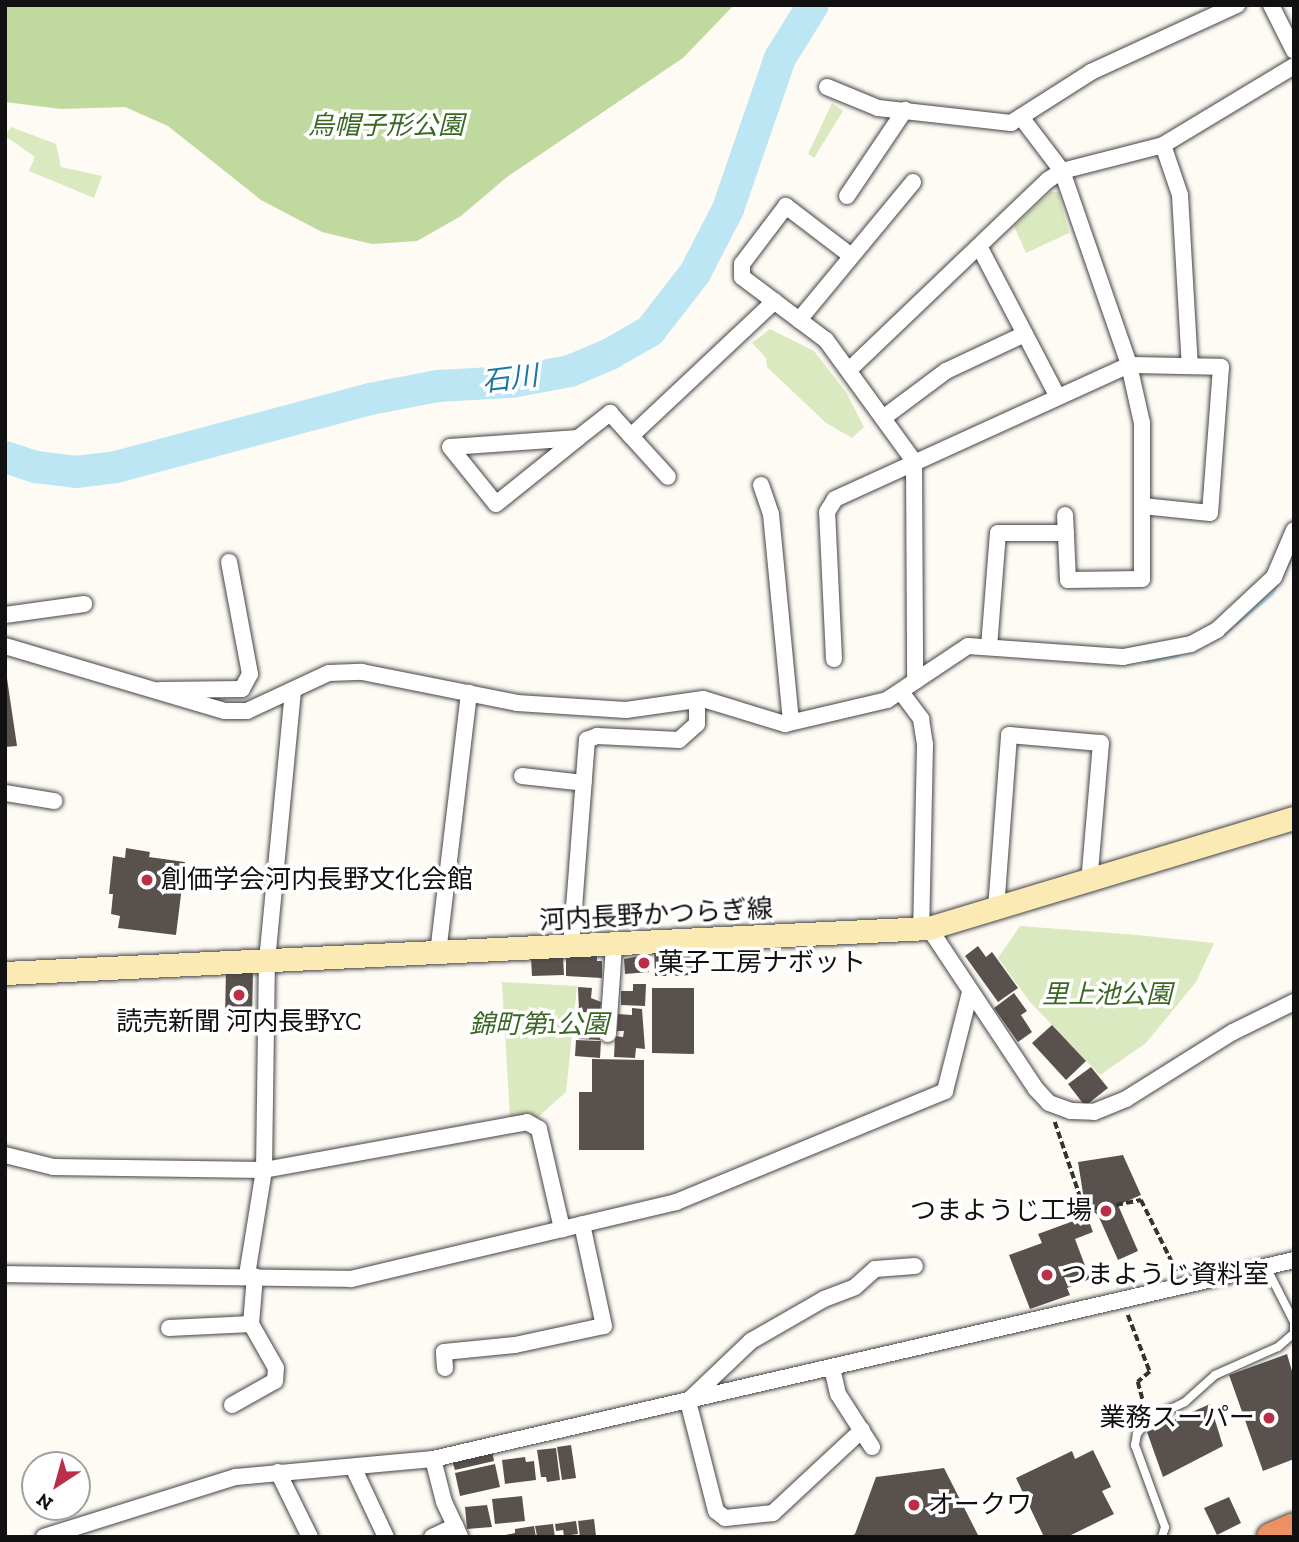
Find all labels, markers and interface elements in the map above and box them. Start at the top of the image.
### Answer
park label: 烏帽子形公園 [308,110,464,142]
water label: 石川 [480,359,540,399]
place label: 創価学会河内長野文化会館 [161,864,473,896]
marker: 創価学会河内長野文化会館 [139,872,155,888]
street label: 河内長野かつらぎ線 [538,893,774,937]
place label: 菓子工房ナボット [658,947,866,979]
marker: 菓子工房ナボット [636,955,652,971]
park label: 里上池公園 [1042,979,1172,1011]
marker: 読売新聞 河内長野YC [231,987,247,1003]
place label: 読売新聞 河内長野YC [116,1006,362,1038]
park label: 錦町第1公園 [469,1009,609,1041]
place label: つまようじ工場 [910,1195,1092,1227]
marker: つまようじ工場 [1098,1203,1114,1219]
place label: つまようじ資料室 [1061,1259,1269,1291]
marker: つまようじ資料室 [1039,1267,1055,1283]
place label: 業務スーパー [1099,1402,1255,1434]
marker: 業務スーパー [1261,1410,1277,1426]
north arrow [21,1451,91,1521]
text: N [32,1488,57,1515]
place label: オークワ [928,1489,1032,1521]
marker: オークワ [906,1497,922,1513]

